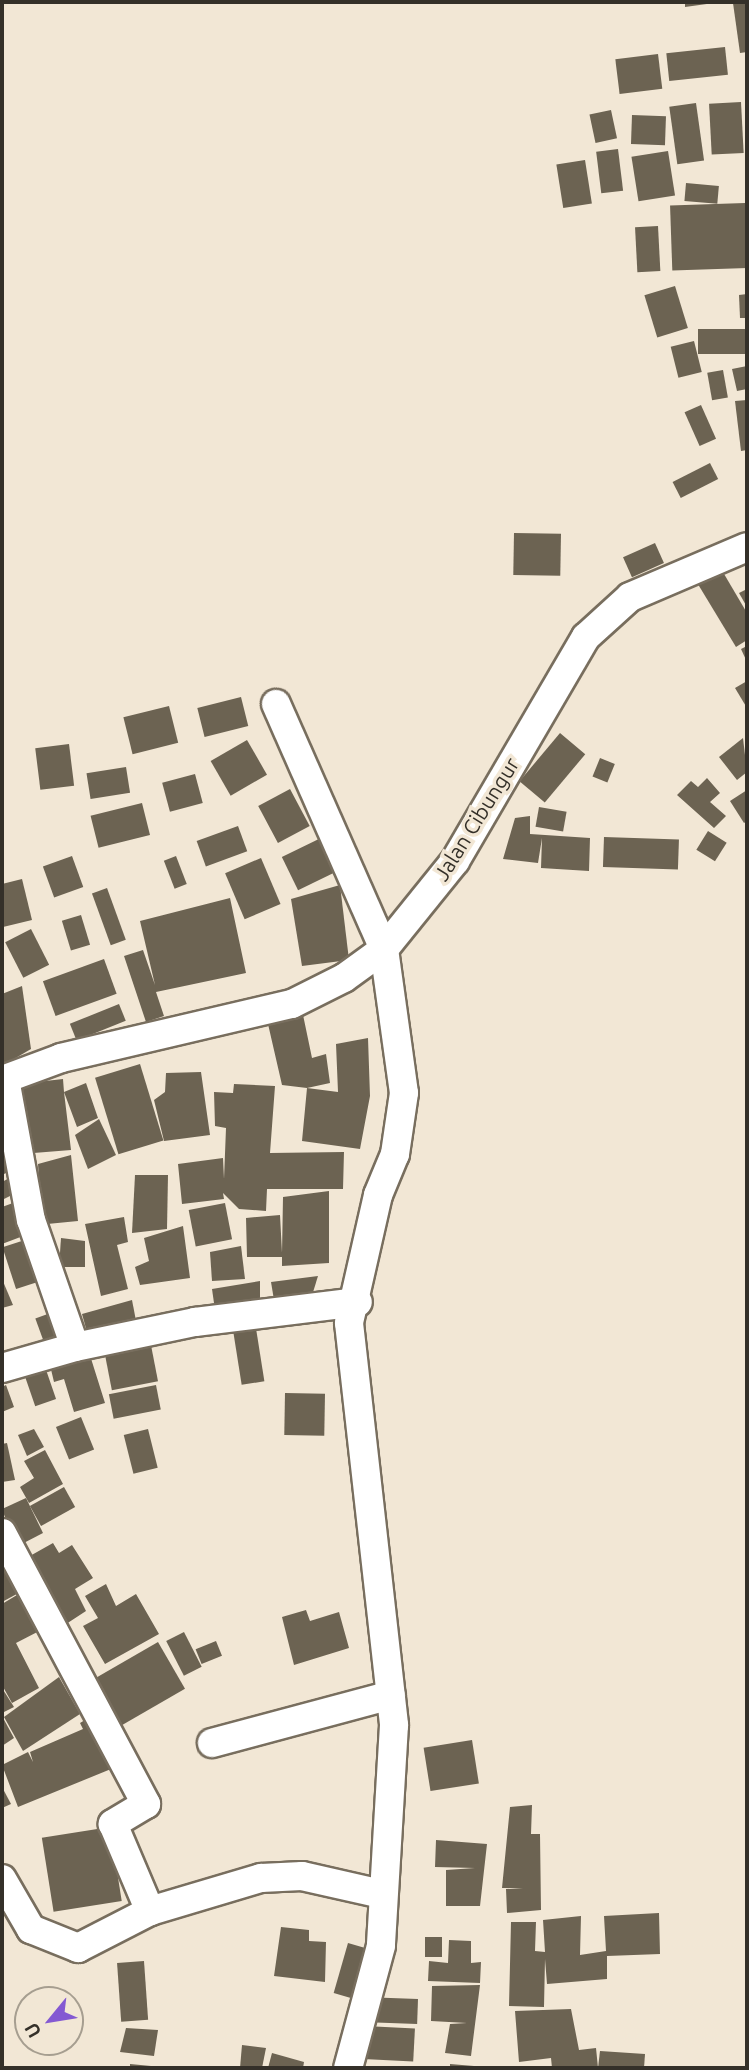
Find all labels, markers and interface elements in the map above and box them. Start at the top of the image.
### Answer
street label: Jalan Cibungur [428,753,524,885]
north arrow [14,1986,84,2056]
text: U [20,2019,45,2042]

